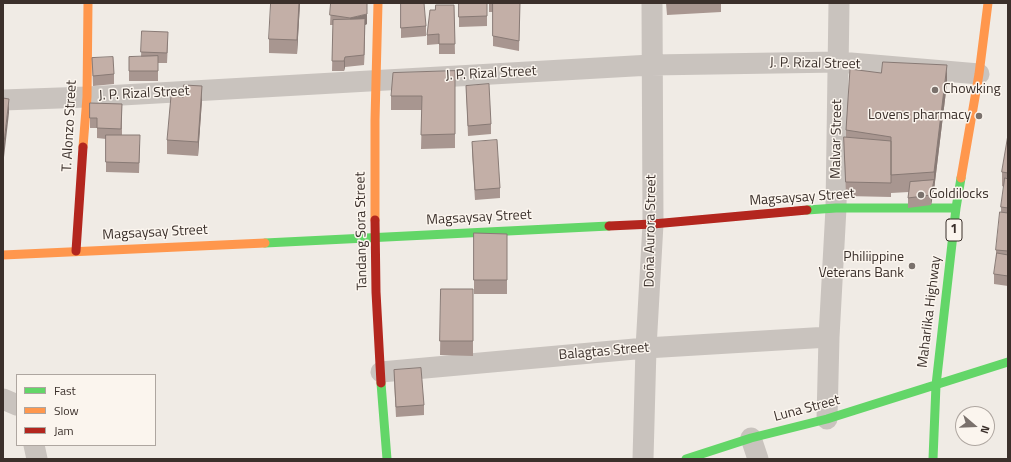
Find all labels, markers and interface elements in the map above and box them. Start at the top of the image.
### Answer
street label: J. P. Rizal Street [769,55,861,73]
street label: J. P. Rizal Street [445,63,537,85]
street label: T. Alonzo Street [59,80,81,172]
place label: Chowking [943,82,1001,98]
street label: J. P. Rizal Street [98,83,190,105]
marker: Chowking [930,85,940,95]
street label: Malvar Street [828,99,846,179]
place label: Lovens pharmacy [868,108,971,124]
marker: Lovens pharmacy [974,111,984,121]
street label: Tandang Sora Street [353,171,371,291]
street label: Doña Aurora Street [642,174,660,288]
street label: Magsaysay Street [749,186,855,210]
place label: Goldilocks [929,187,989,203]
marker: Goldilocks [916,190,926,200]
street label: Magsaysay Street [426,207,532,229]
road number: 1 [946,219,962,241]
street label: Magsaysay Street [102,222,208,244]
place label: Philiippine Veterans Bank [818,250,904,282]
street label: Maharlika Highway [915,255,945,369]
marker: Philiippine Veterans Bank [907,261,917,271]
street label: Balagtas Street [558,340,650,364]
legend [16,374,156,446]
text: Fast [54,381,76,400]
street label: Luna Street [772,392,842,426]
text: Slow [54,401,79,420]
north arrow [955,406,995,446]
text: Jam [54,421,74,440]
text: N [977,423,994,436]

